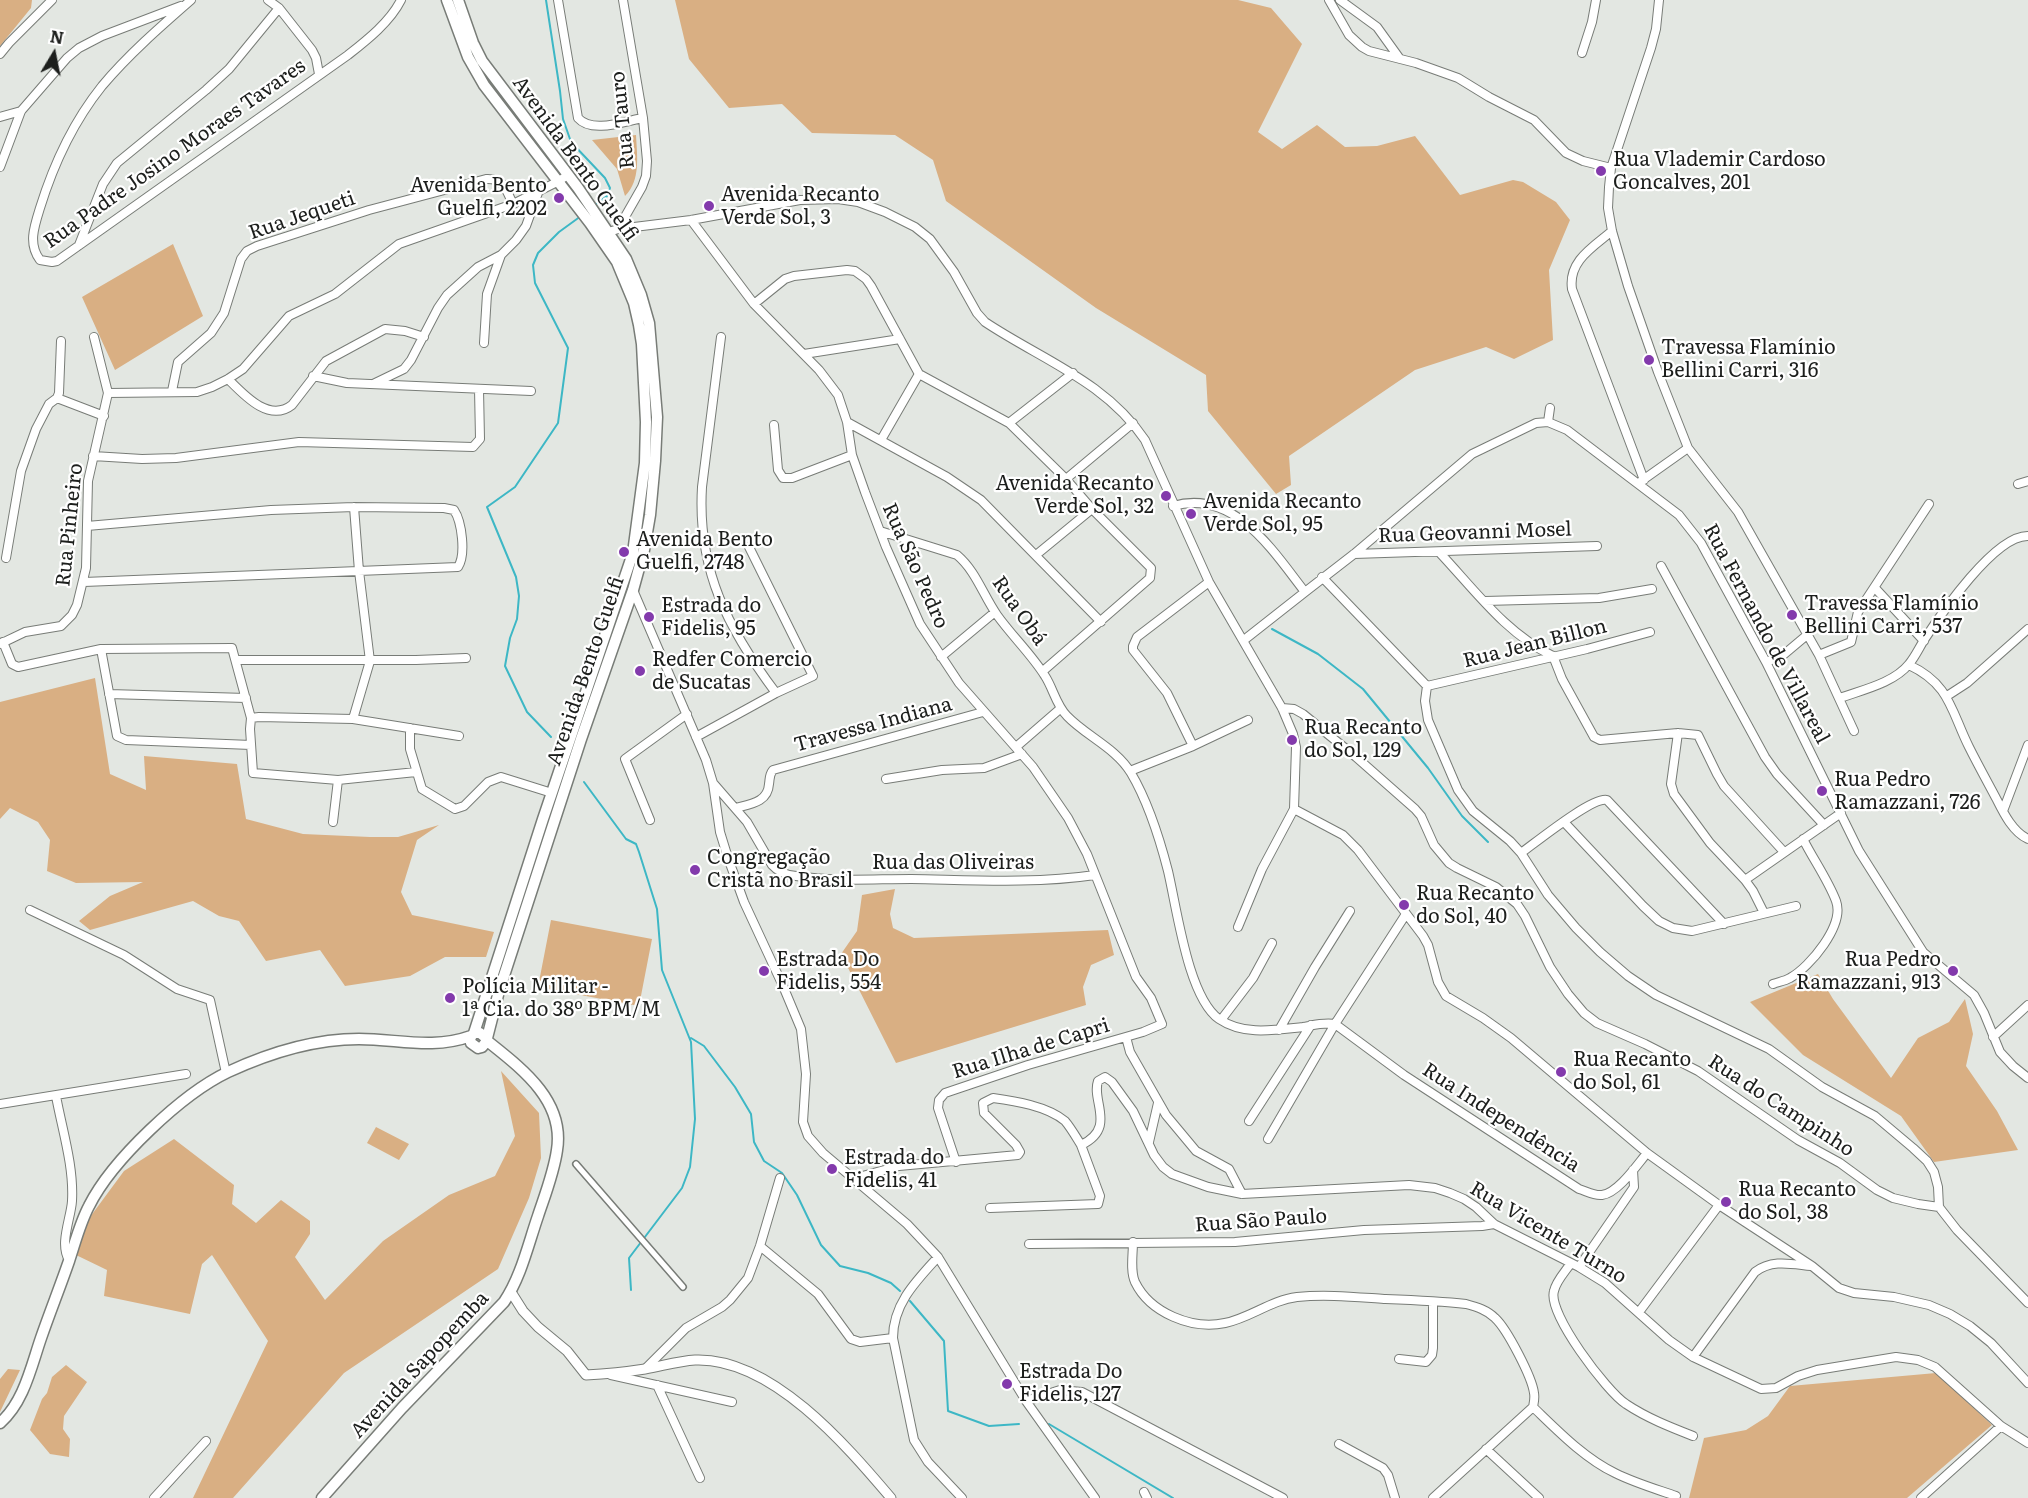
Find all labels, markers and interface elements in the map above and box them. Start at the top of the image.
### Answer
text: N [48,23,66,49]
north arrow [24,24,84,84]
street label: Rua Padre Josino Moraes Tavares [39,54,311,254]
street label: Rua Tauro [606,70,640,170]
street label: Avenida Bento Guelfi [507,72,643,246]
place label: Rua Vlademir Cardoso Goncalves, 201 [1613,148,1826,195]
marker: Rua Vlademir Cardoso Goncalves, 201 [1594,164,1608,178]
place label: Avenida Bento Guelfi, 2202 [410,174,547,221]
place label: Avenida Recanto Verde Sol, 3 [721,183,880,230]
street label: Rua Jequeti [246,187,358,245]
marker: Avenida Bento Guelfi, 2202 [552,191,566,205]
marker: Avenida Recanto Verde Sol, 3 [702,199,716,213]
place label: Travessa Flamínio Bellini Carri, 316 [1661,336,1836,383]
marker: Travessa Flamínio Bellini Carri, 316 [1642,353,1656,367]
street label: Rua Pinheiro [52,462,88,588]
place label: Avenida Recanto Verde Sol, 32 [995,472,1154,519]
marker: Avenida Recanto Verde Sol, 32 [1159,489,1173,503]
place label: Avenida Recanto Verde Sol, 95 [1203,490,1362,537]
street label: Rua São Pedro [877,500,953,632]
marker: Avenida Recanto Verde Sol, 95 [1184,507,1198,521]
street label: Rua Geovanni Mosel [1378,518,1572,548]
street label: Rua Fernando de Villareal [1698,520,1834,748]
place label: Avenida Bento Guelfi, 2748 [636,528,773,575]
marker: Avenida Bento Guelfi, 2748 [617,545,631,559]
street label: Rua Obá [986,572,1052,650]
street label: Avenida Bento Guelfi [542,573,630,769]
place label: Travessa Flamínio Bellini Carri, 537 [1804,592,1979,639]
place label: Estrada do Fidelis, 95 [661,594,761,641]
marker: Travessa Flamínio Bellini Carri, 537 [1785,608,1799,622]
marker: Estrada do Fidelis, 95 [642,610,656,624]
street label: Rua Jean Billon [1461,615,1609,673]
place label: Redfer Comercio de Sucatas [652,648,812,695]
marker: Redfer Comercio de Sucatas [633,664,647,678]
street label: Travessa Indiana [791,692,955,758]
place label: Rua Recanto do Sol, 129 [1304,716,1422,763]
marker: Rua Recanto do Sol, 129 [1285,733,1299,747]
place label: Rua Pedro Ramazzani, 726 [1834,768,1980,815]
marker: Rua Pedro Ramazzani, 726 [1815,784,1829,798]
place label: Congregação Cristã no Brasil [707,846,853,893]
street label: Rua das Oliveiras [872,851,1034,875]
marker: Congregação Cristã no Brasil [688,863,702,877]
place label: Rua Recanto do Sol, 40 [1416,882,1534,929]
marker: Rua Recanto do Sol, 40 [1397,898,1411,912]
place label: Estrada Do Fidelis, 554 [776,948,881,995]
place label: Rua Pedro Ramazzani, 913 [1796,948,1941,995]
marker: Estrada Do Fidelis, 554 [757,964,771,978]
marker: Rua Pedro Ramazzani, 913 [1946,964,1960,978]
place label: Polícia Militar - 1ª Cia. do 38º BPM/M [462,975,661,1022]
marker: Polícia Militar - 1ª Cia. do 38º BPM/M [443,991,457,1005]
street label: Rua Ilha de Capri [950,1014,1112,1084]
place label: Rua Recanto do Sol, 61 [1573,1048,1691,1095]
street label: Rua do Campinho [1703,1050,1859,1162]
street label: Rua Independência [1418,1058,1584,1178]
marker: Rua Recanto do Sol, 61 [1554,1065,1568,1079]
place label: Estrada do Fidelis, 41 [844,1146,944,1193]
marker: Estrada do Fidelis, 41 [825,1162,839,1176]
street label: Rua Vicente Turno [1465,1177,1631,1289]
place label: Rua Recanto do Sol, 38 [1738,1178,1856,1225]
marker: Rua Recanto do Sol, 38 [1719,1195,1733,1209]
street label: Rua São Paulo [1194,1204,1328,1238]
street label: Avenida Sapopemba [346,1287,494,1443]
place label: Estrada Do Fidelis, 127 [1019,1360,1122,1407]
marker: Estrada Do Fidelis, 127 [1000,1377,1014,1391]

